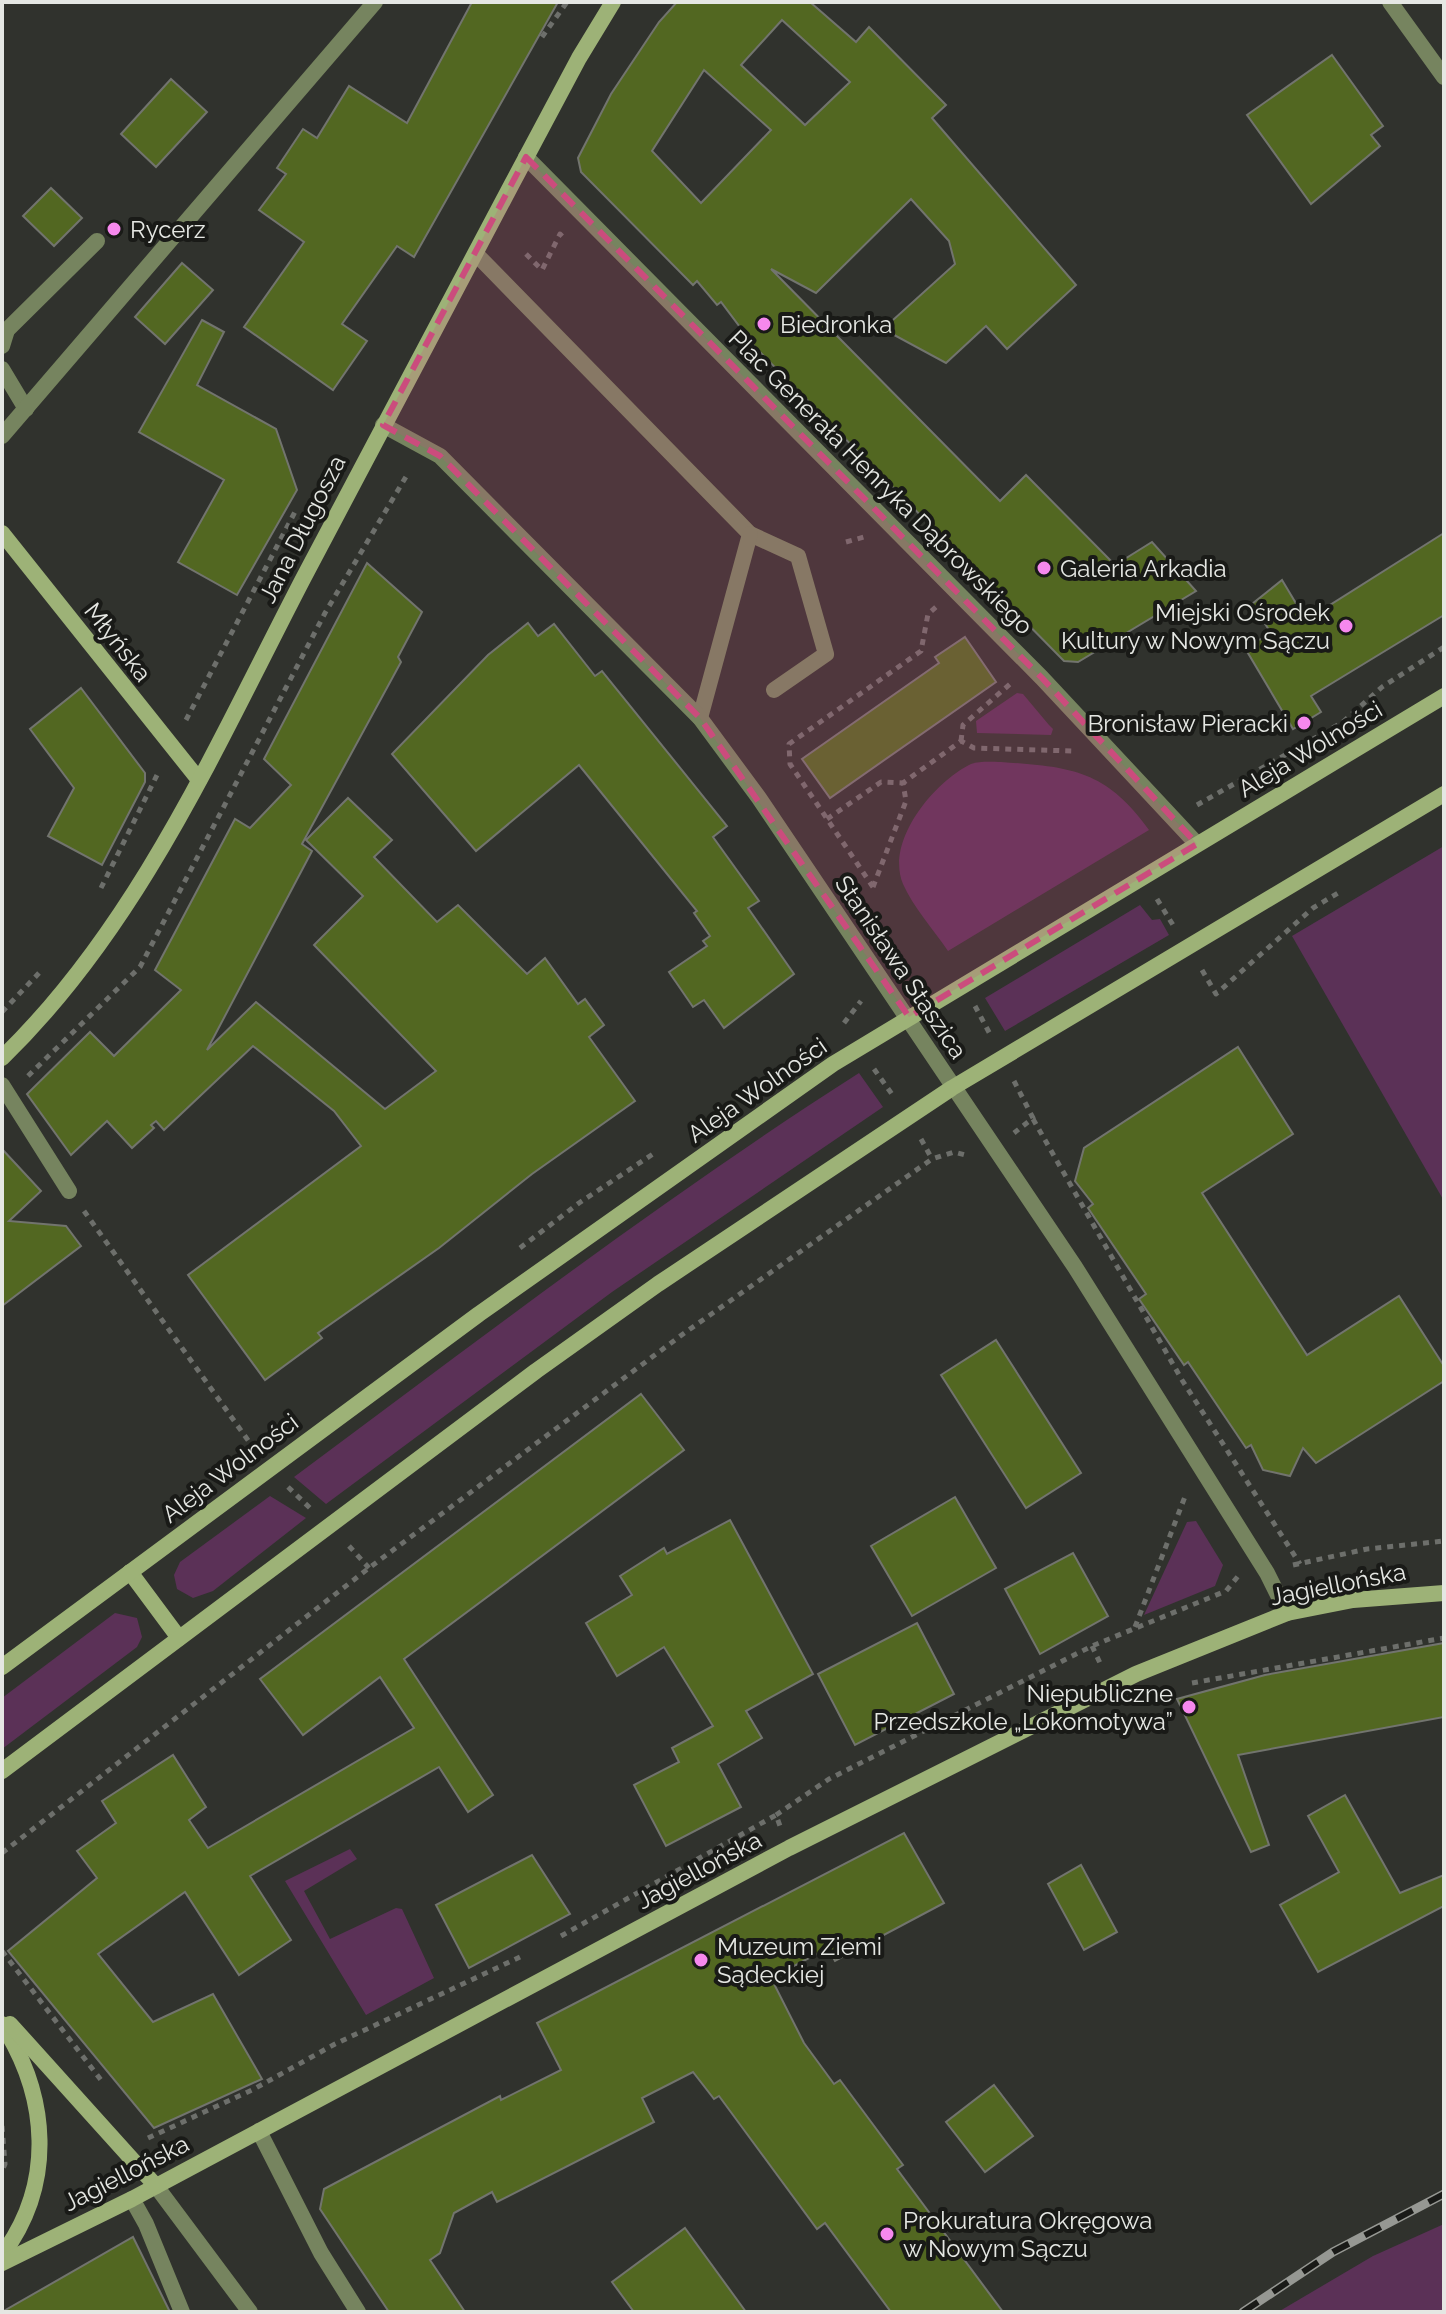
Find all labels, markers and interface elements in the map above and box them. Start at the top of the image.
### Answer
place label: Rycerz [130,215,206,244]
marker: Rycerz [105,220,123,238]
place label: Biedronka [780,310,892,339]
marker: Biedronka [755,315,773,333]
street label: Plac Generała Henryka Dąbrowskiego [723,324,1039,640]
street label: Jana Długosza [252,450,352,608]
place label: Galeria Arkadia [1060,554,1227,583]
marker: Galeria Arkadia [1035,559,1053,577]
street label: Młyńska [78,597,158,687]
place label: Miejski Ośrodek Kultury w Nowym Sączu [1061,598,1330,655]
marker: Miejski Ośrodek Kultury w Nowym Sączu [1337,617,1355,635]
street label: Aleja Wolności [1233,695,1387,803]
place label: Bronisław Pieracki [1087,709,1288,738]
marker: Bronisław Pieracki [1295,714,1313,732]
street label: Stanisława Staszica [829,870,973,1064]
street label: Aleja Wolności [682,1031,832,1149]
street label: Aleja Wolności [156,1407,304,1529]
street label: Jagiellońska [1268,1557,1408,1611]
place label: Niepubliczne Przedszkole „Lokomotywa” [873,1679,1173,1736]
marker: Niepubliczne Przedszkole „Lokomotywa” [1180,1698,1198,1716]
street label: Jagiellońska [632,1825,766,1915]
place label: Muzeum Ziemi Sądeckiej [717,1932,882,1989]
marker: Muzeum Ziemi Sądeckiej [692,1951,710,1969]
street label: Jagiellońska [58,2129,194,2217]
place label: Prokuratura Okręgowa w Nowym Sączu [903,2206,1152,2263]
marker: Prokuratura Okręgowa w Nowym Sączu [878,2225,896,2243]

